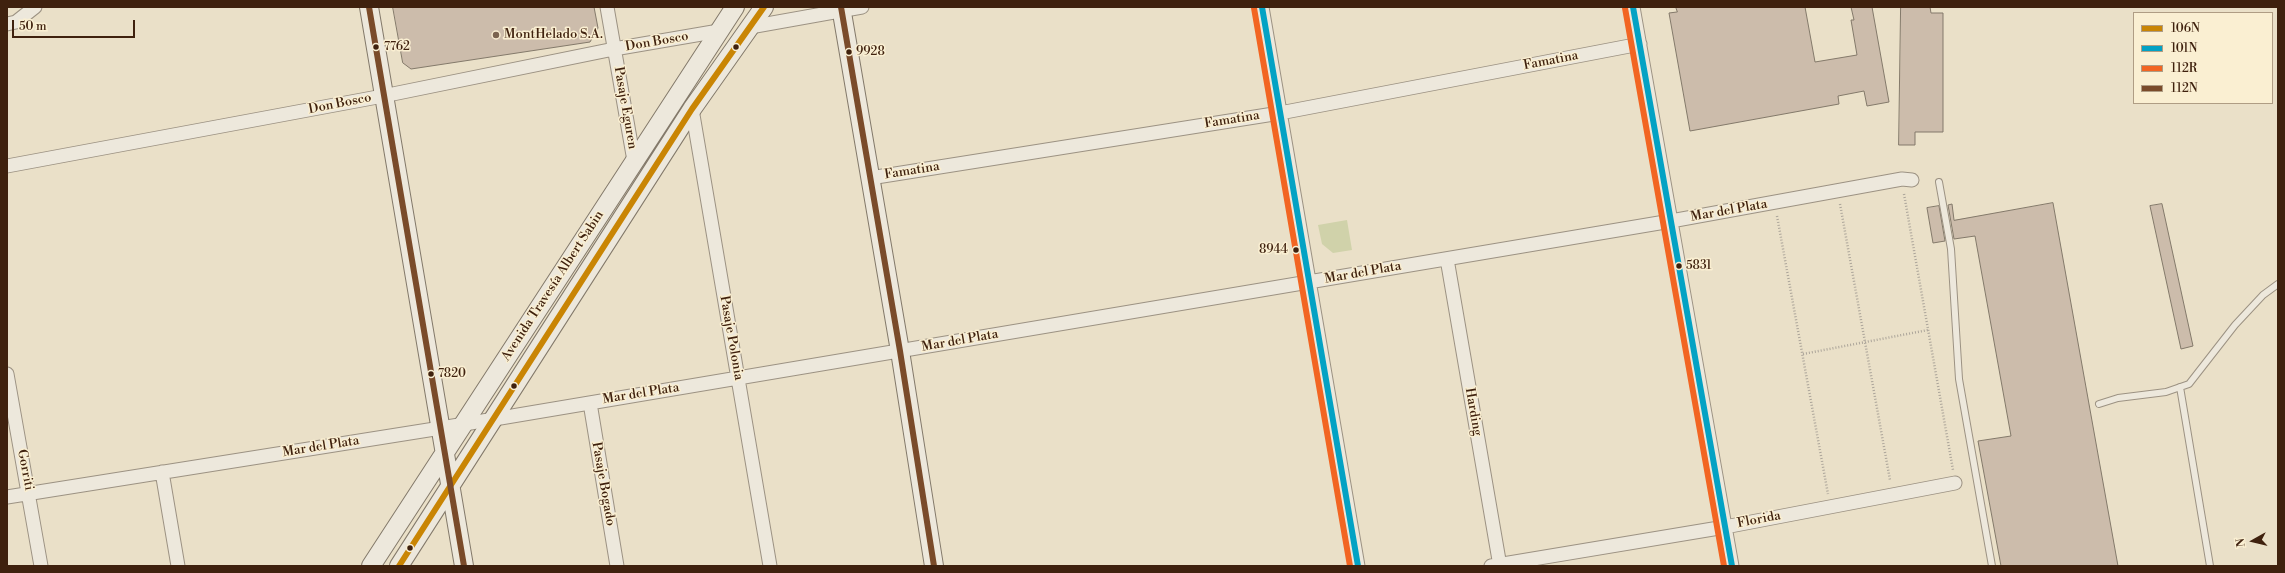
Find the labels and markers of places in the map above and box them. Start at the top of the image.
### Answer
place label: MontHelado S.A. [504,27,603,43]
marker: MontHelado S.A. [491,30,501,40]
place label: 7762 [384,40,410,54]
marker: 7762 [371,42,381,52]
unlabelled marker [731,42,741,52]
place label: 9928 [856,45,885,59]
marker: 9928 [844,47,854,57]
place label: 8944 [1259,243,1288,257]
marker: 8944 [1291,245,1301,255]
place label: 5831 [1686,259,1711,273]
marker: 5831 [1674,261,1684,271]
place label: 7820 [438,367,466,381]
marker: 7820 [426,369,436,379]
unlabelled marker [509,381,519,391]
unlabelled marker [405,543,415,553]

